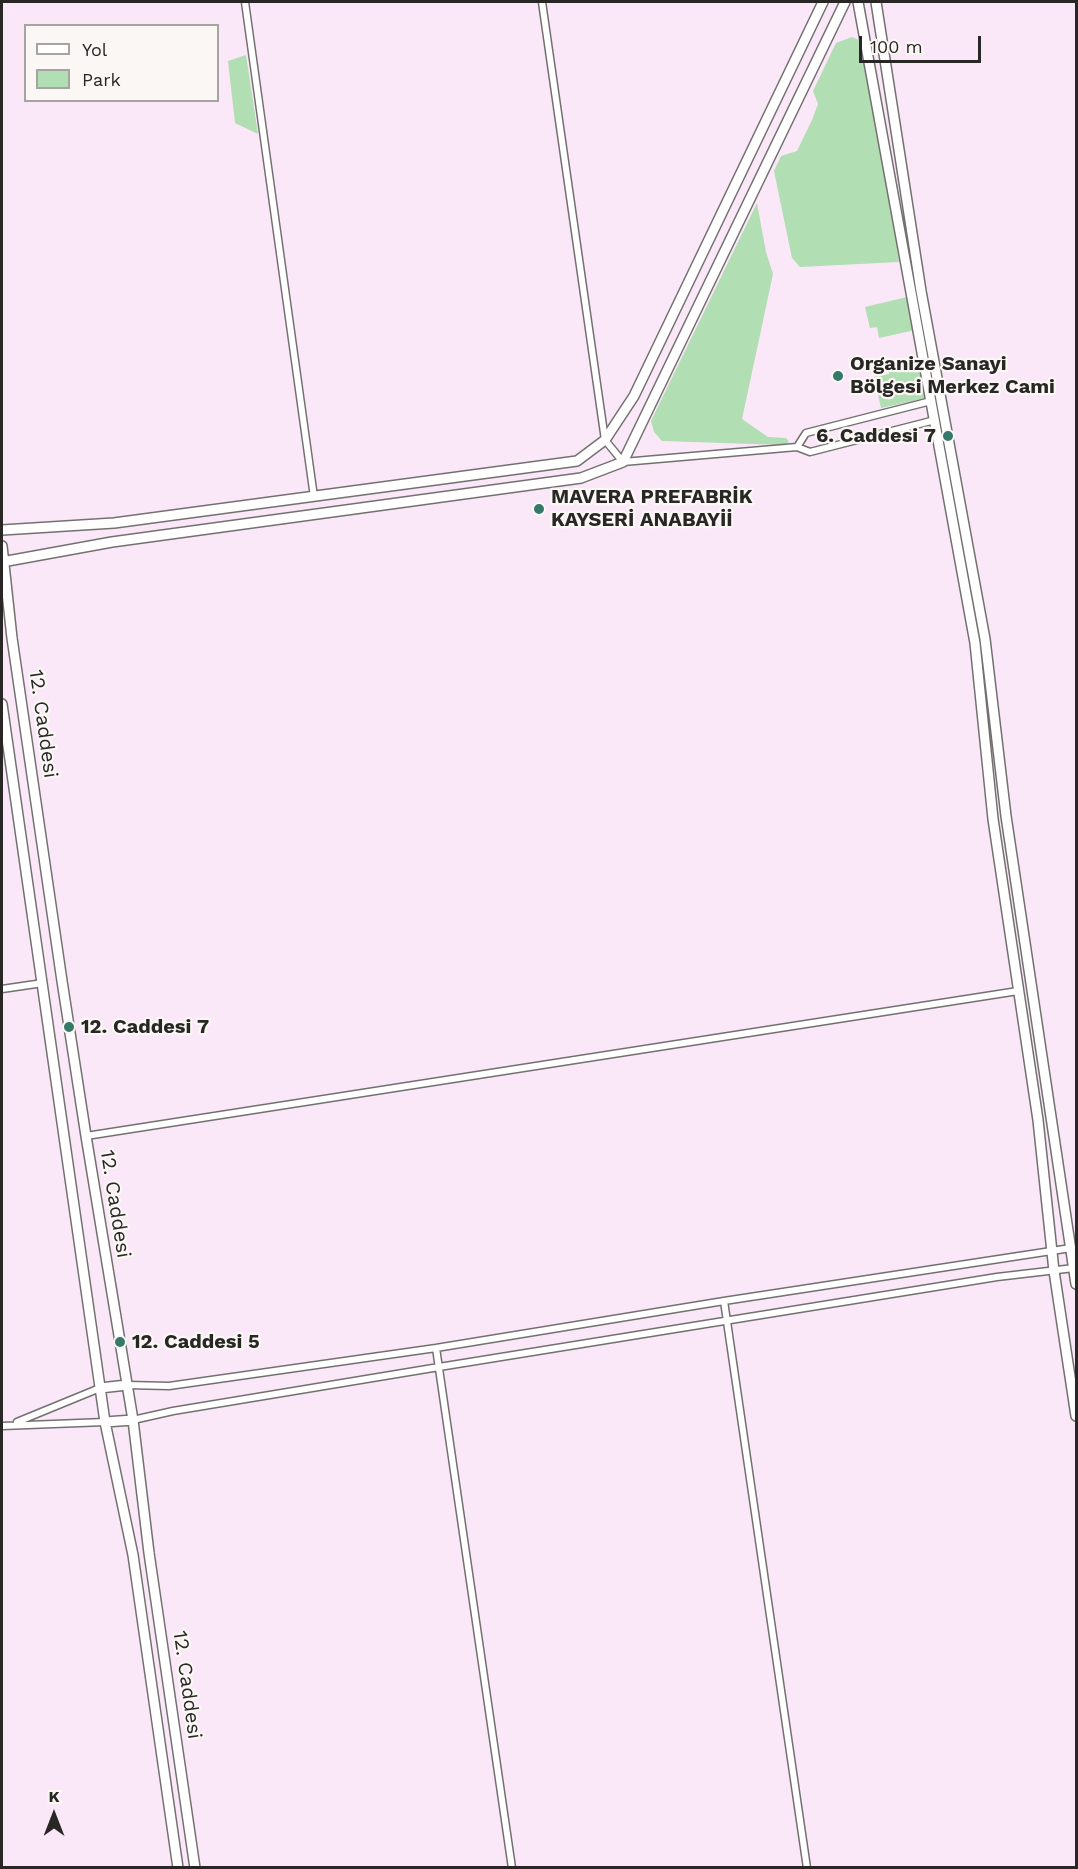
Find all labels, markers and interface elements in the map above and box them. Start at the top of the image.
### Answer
legend [24,24,219,102]
scale bar [862,24,984,62]
text: 100 m [870,36,923,57]
text: Yol [82,39,107,60]
text: Park [82,69,121,90]
place label: Organize Sanayi Bölgesi Merkez Cami [850,352,1055,399]
marker: Organize Sanayi Bölgesi Merkez Cami [831,369,845,383]
place label: 6. Caddesi 7 [816,424,936,448]
marker: 6. Caddesi 7 [941,429,955,443]
place label: MAVERA PREFABRİK KAYSERİ ANABAYİİ [551,485,753,532]
marker: MAVERA PREFABRİK KAYSERİ ANABAYİİ [532,502,546,516]
street label: 12. Caddesi [24,668,62,780]
place label: 12. Caddesi 7 [81,1015,209,1039]
marker: 12. Caddesi 7 [62,1020,76,1034]
street label: 12. Caddesi [95,1148,135,1260]
place label: 12. Caddesi 5 [132,1330,260,1354]
marker: 12. Caddesi 5 [113,1335,127,1349]
street label: 12. Caddesi [168,1629,206,1741]
north arrow [24,1785,84,1845]
text: K [48,1787,60,1806]

